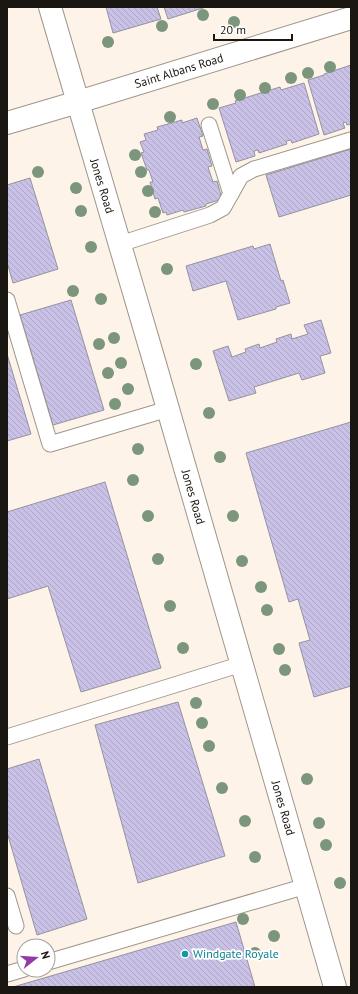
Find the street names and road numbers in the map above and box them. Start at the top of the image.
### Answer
street label: Saint Albans Road [133,50,225,91]
street label: Jones Road [87,156,118,215]
street label: Jones Road [178,467,208,526]
street label: Jones Road [268,778,298,837]

